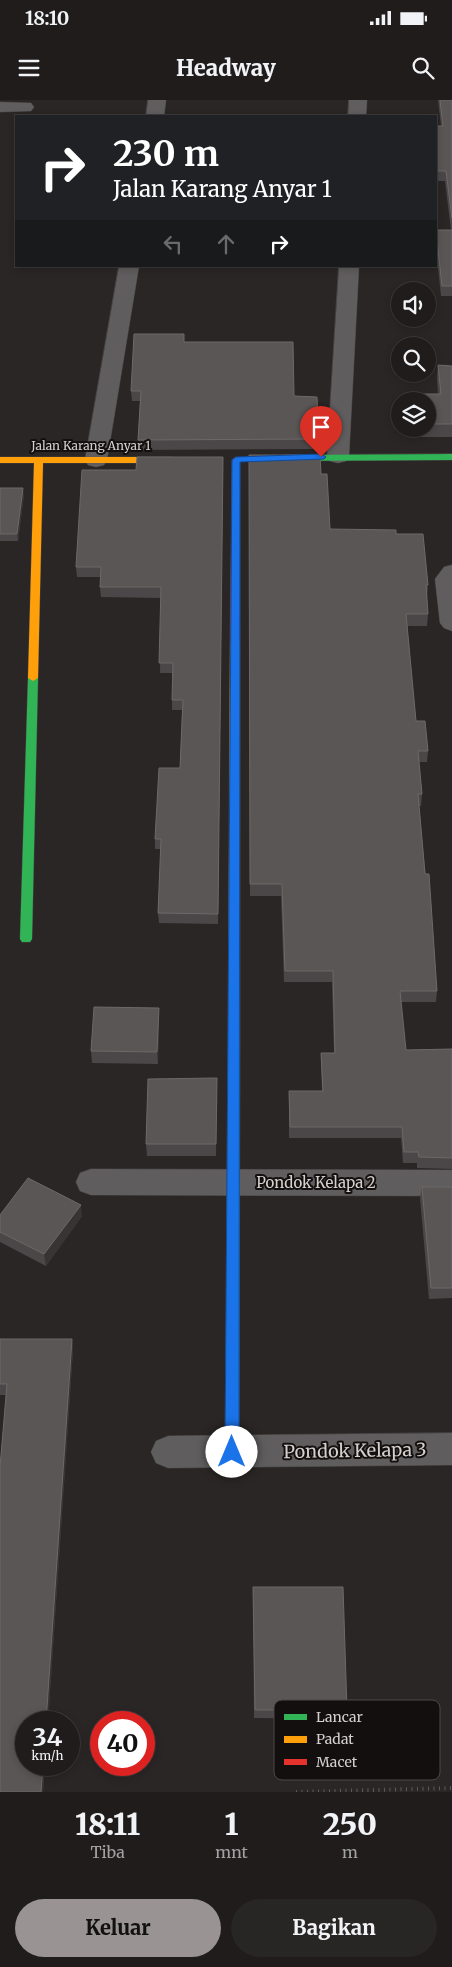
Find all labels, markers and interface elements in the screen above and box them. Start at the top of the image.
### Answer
text: 18:10 [25,6,69,30]
icon: menu [15,54,43,82]
text: Headway [176,54,276,82]
icon: search [409,54,437,82]
text: 230 m [113,132,219,176]
icon: right [30,135,95,200]
text: Jalan Karang Anyar 1 [113,175,332,203]
icon: left [159,230,187,258]
icon: ahead [212,230,240,258]
icon: right [265,230,293,258]
map controls [391,282,436,437]
button: sound [391,282,436,327]
button: search [391,337,436,382]
button: layers [391,392,436,437]
pin [300,406,342,457]
icon: arrive [307,413,335,441]
street label: Jalan Karang Anyar 1 [30,438,151,453]
street label: Pondok Kelapa 2 [256,1173,376,1192]
position arrow [205,1425,257,1477]
street label: Pondok Kelapa 3 [283,1438,427,1463]
legend [274,1700,440,1780]
text: Lancar [316,1708,363,1726]
speed limit sign: 40 [90,1711,155,1776]
text: 34 [33,1721,62,1753]
text: Padat [316,1730,354,1748]
text: km/h [32,1748,63,1763]
text: Macet [316,1753,358,1771]
text: 18:11 [75,1805,140,1843]
text: 1 [225,1805,239,1843]
text: 250 [323,1805,377,1843]
text: Tiba [90,1842,125,1862]
text: mnt [215,1842,248,1862]
text: m [342,1842,358,1862]
button: Keluar [15,1899,221,1957]
button: Bagikan [231,1899,437,1957]

